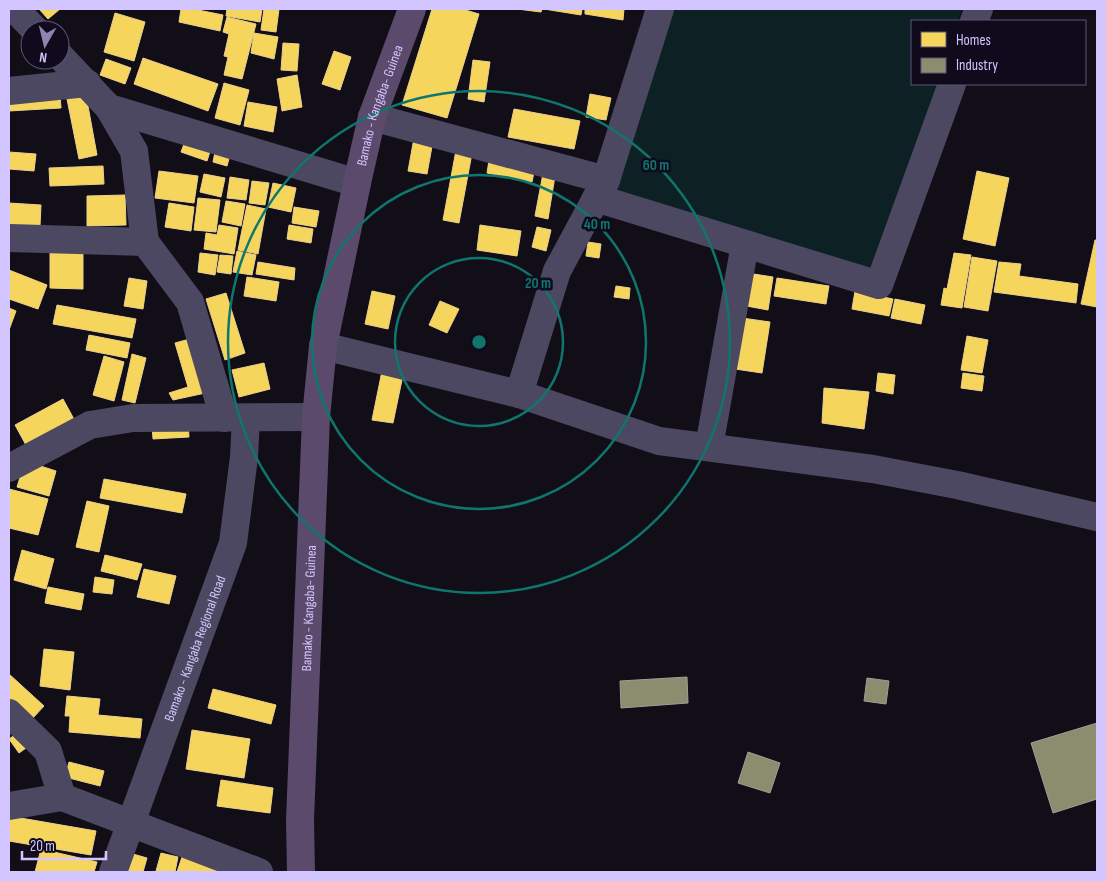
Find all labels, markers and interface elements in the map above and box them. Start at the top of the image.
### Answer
north arrow [20,20,70,70]
legend [911,20,1086,85]
text: Homes [956,31,991,50]
street label: Bamako - Kangaba- Guinea [353,43,407,168]
text: N [38,48,48,66]
text: Industry [956,56,998,75]
text: 60 m [643,156,669,175]
text: 40 m [584,215,610,234]
text: 20 m [525,274,551,293]
centre of rings [470,333,488,351]
street label: Bamako - Kangaba- Guinea [298,545,320,672]
street label: Bamako - Kangaba Regional Road [161,573,229,724]
scale bar [22,828,106,860]
text: 20 m [30,837,55,856]

